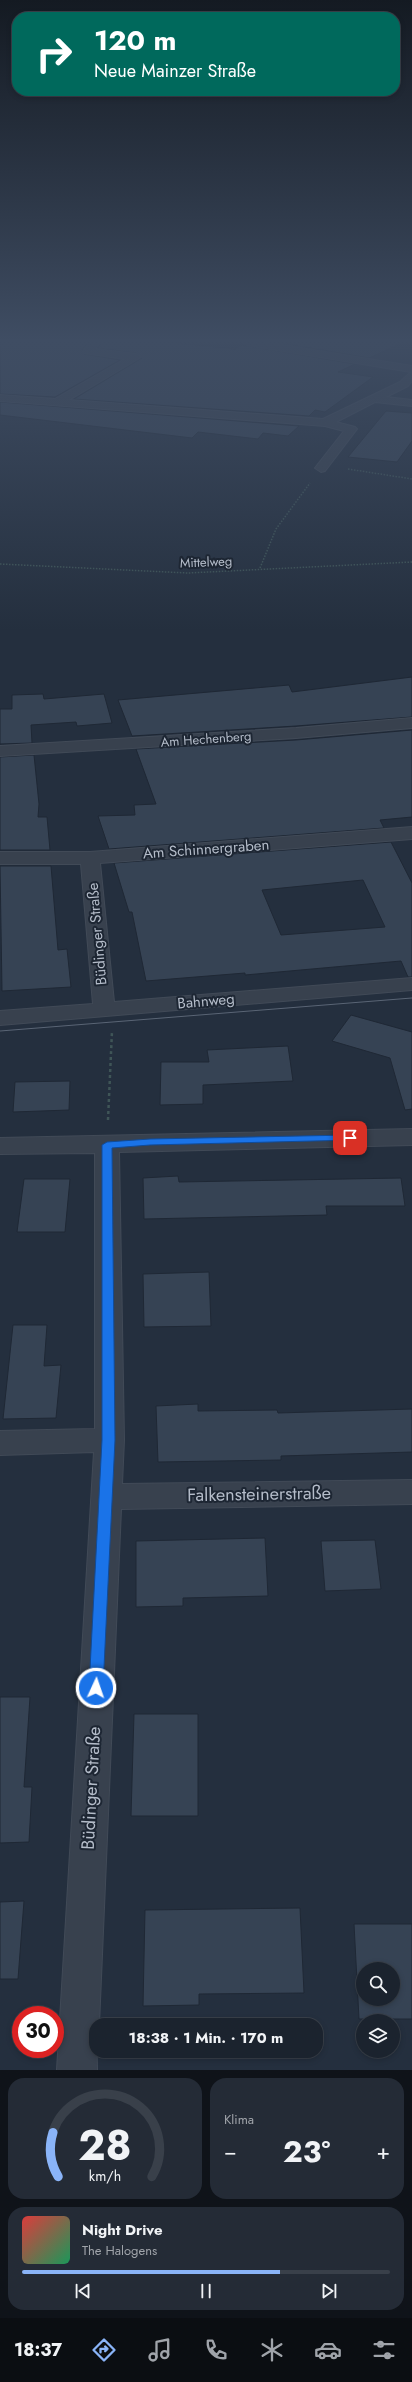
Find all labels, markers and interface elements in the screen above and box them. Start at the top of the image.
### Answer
text: 120 m [94,20,177,61]
icon: right [28,28,80,80]
text: Neue Mainzer Straße [94,58,256,84]
street label: Mittelweg [179,552,233,572]
street label: Am Hechenberg [160,726,252,752]
street label: Am Schinnergraben [142,834,270,864]
street label: Büdinger Straße [82,882,112,986]
street label: Bahnweg [176,988,236,1014]
pin [333,1121,367,1155]
icon: arrive [339,1127,361,1149]
street label: Falkensteinerstraße [187,1480,331,1508]
position arrow [75,1667,117,1709]
street label: Büdinger Straße [75,1726,107,1850]
map controls [356,1962,400,2058]
button: search [356,1962,400,2006]
speed limit sign: 30 [12,2006,64,2058]
button: layers [356,2014,400,2058]
text: 18:38 · 1 Min. · 170 m [129,2027,283,2049]
text: Klima [224,2110,254,2129]
text: 28 [78,2114,132,2175]
text: 23° [283,2130,330,2173]
text: − [224,2135,237,2167]
text: + [376,2135,390,2167]
text: km/h [89,2165,121,2185]
text: Night Drive [82,2219,163,2241]
text: The Halogens [82,2241,157,2260]
icon: previous [72,2280,94,2302]
icon: pause [195,2280,217,2302]
icon: next [318,2280,340,2302]
icon: directions [90,2336,118,2364]
icon: music [146,2336,174,2364]
icon: phone [202,2336,230,2364]
icon: climate [258,2336,286,2364]
icon: car [314,2336,342,2364]
icon: filters [370,2336,398,2364]
text: 18:37 [14,2337,62,2363]

